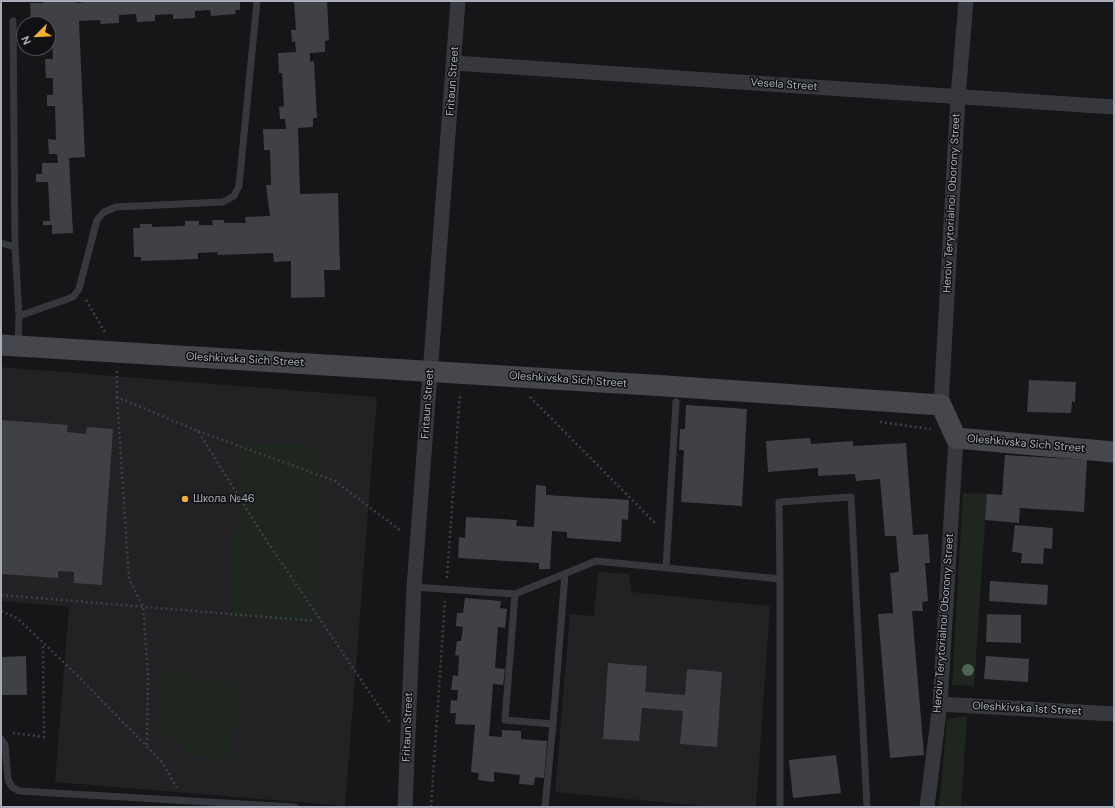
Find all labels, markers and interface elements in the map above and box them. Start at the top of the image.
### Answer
north arrow [16,16,56,56]
text: N [18,34,34,47]
street label: Fritaun Street [444,46,462,116]
street label: Vesela Street [750,76,818,94]
street label: Heroiv Terytorialnoi Oborony Street [941,113,963,293]
street label: Oleshkivska Sich Street [186,350,304,370]
street label: Fritaun Street [419,369,437,439]
street label: Oleshkivska Sich Street [508,369,628,391]
street label: Oleshkivska Sich Street [966,432,1086,456]
place label: Школа №46 [193,492,255,506]
marker: Школа №46 [180,494,190,504]
street label: Heroiv Terytorialnoi Oborony Street [931,533,957,713]
street label: Fritaun Street [400,692,416,762]
street label: Oleshkivska 1st Street [972,700,1082,718]

